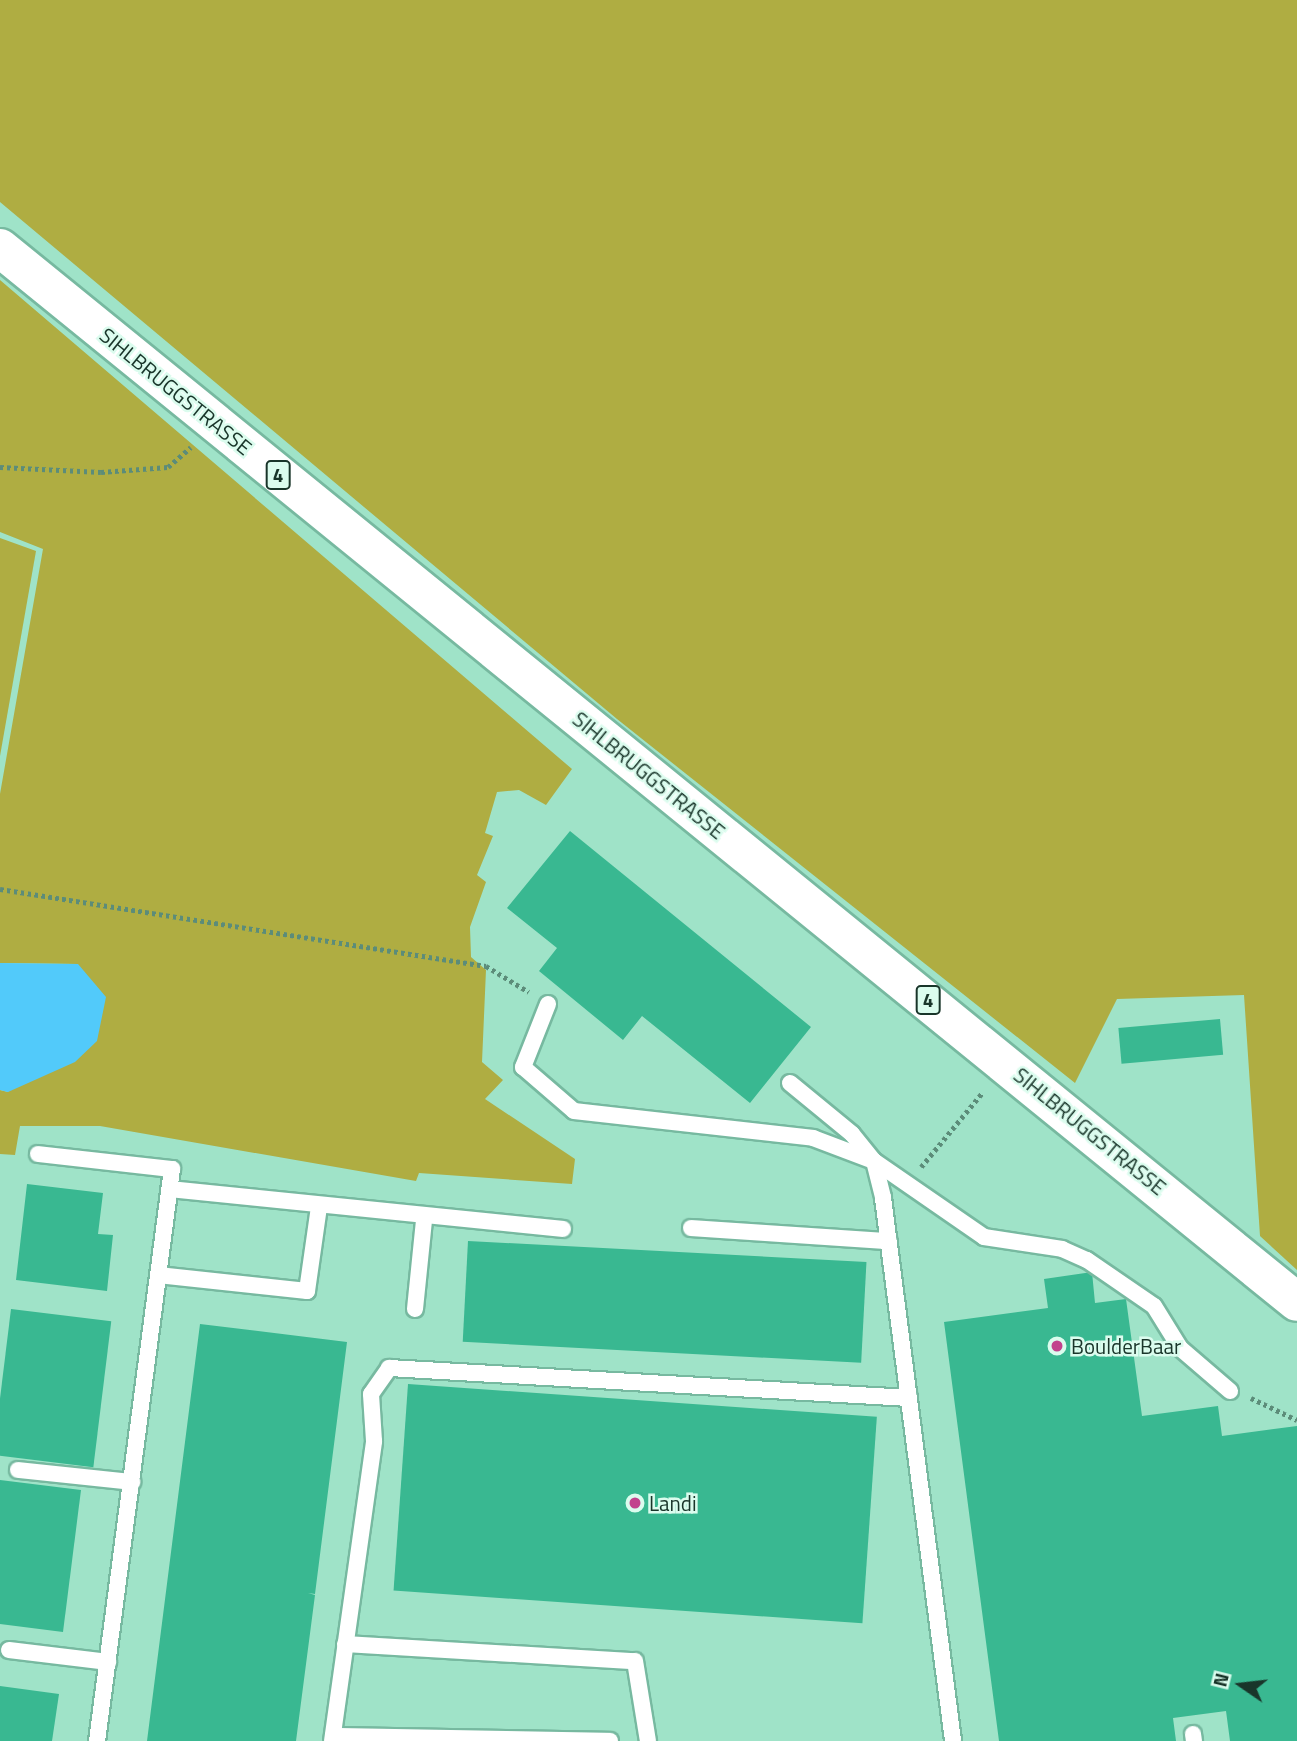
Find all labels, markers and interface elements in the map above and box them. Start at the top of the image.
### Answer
street label: SIHLBRUGGSTRASSE [95,322,257,460]
road number: 4 [264,460,292,490]
street label: SIHLBRUGGSTRASSE [568,706,730,844]
road number: 4 [914,984,942,1016]
street label: SIHLBRUGGSTRASSE [1009,1062,1171,1200]
place label: BoulderBaar [1071,1333,1181,1359]
marker: BoulderBaar [1049,1338,1065,1354]
place label: Landi [649,1490,697,1516]
marker: Landi [627,1495,643,1511]
north arrow [1206,1650,1276,1720]
text: N [1204,1670,1236,1690]

